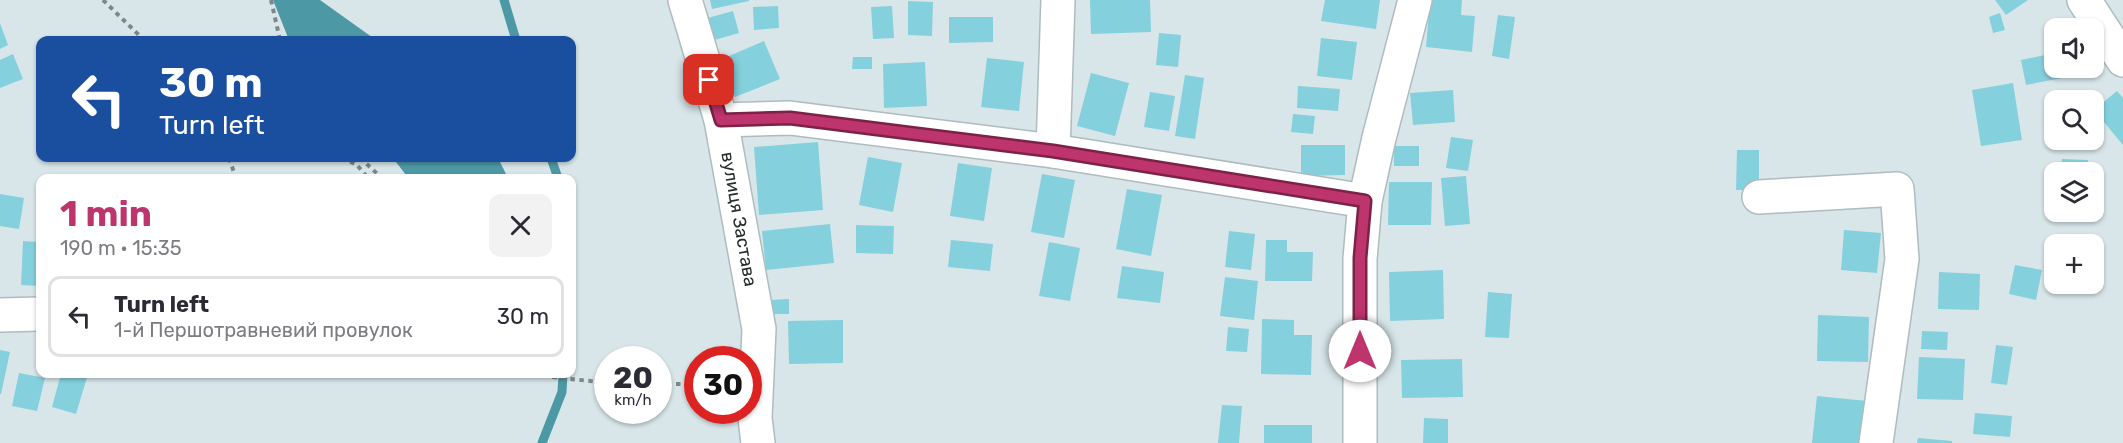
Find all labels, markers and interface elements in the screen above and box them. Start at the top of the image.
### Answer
map controls [2044,18,2104,294]
button: sound [2044,18,2104,78]
pin [683,54,734,105]
text: 30 m [159,58,263,108]
icon: left [60,60,138,138]
icon: arrive [692,63,725,96]
button: search [2044,90,2104,150]
text: Turn left [159,109,264,141]
street label: вулиця Застава [716,150,762,288]
button: layers [2044,162,2104,222]
text: 1 min [60,192,152,235]
button: close [489,194,552,257]
button: + [2044,234,2104,294]
text: 190 m · 15:35 [60,236,182,260]
text: Turn left [114,291,209,318]
icon: left [63,300,96,333]
text: 30 m [497,303,549,330]
text: 1-й Першотравневий провулок [114,318,413,342]
position arrow [1328,319,1392,383]
speed limit sign: 30 [684,346,762,424]
text: 20 [613,360,653,396]
text: km/h [614,391,652,409]

